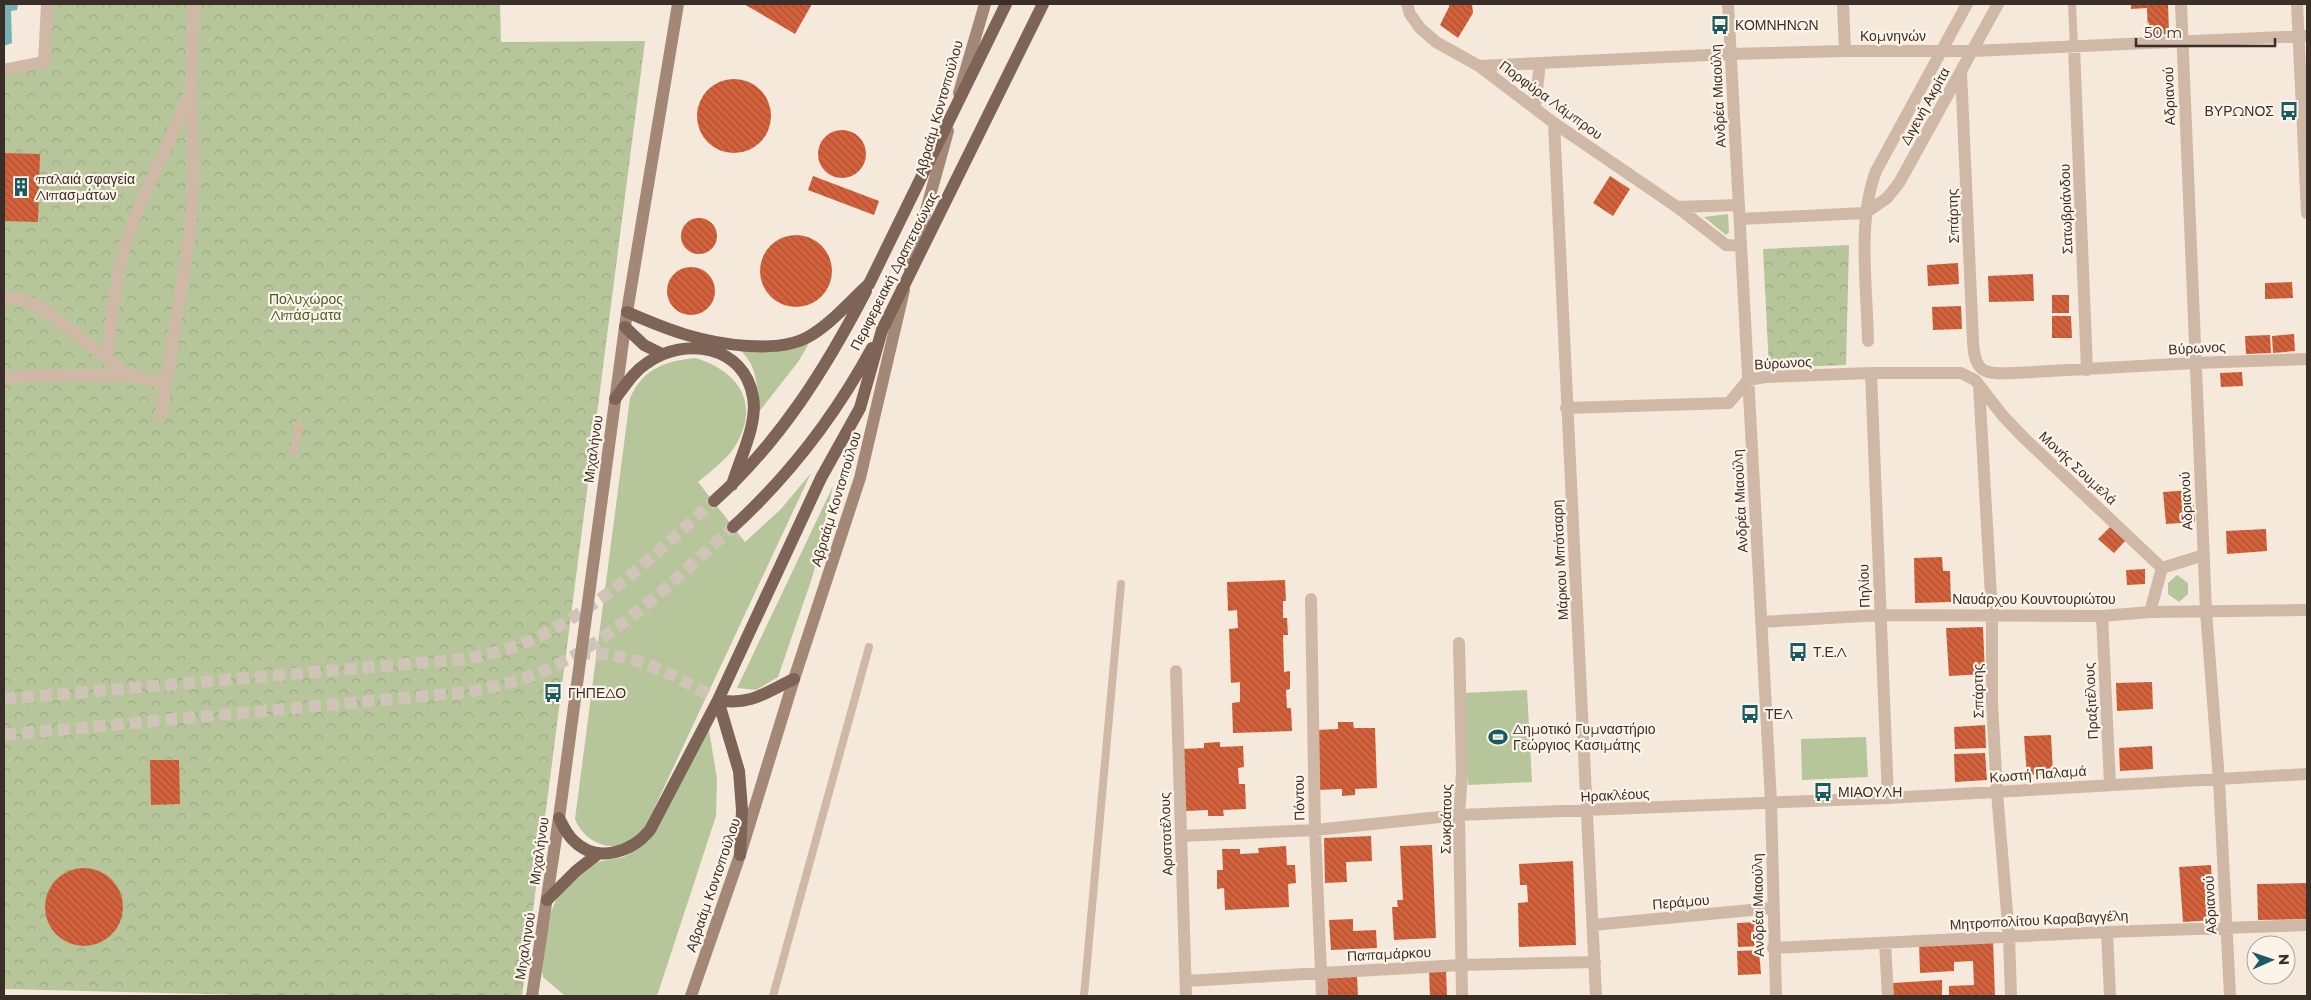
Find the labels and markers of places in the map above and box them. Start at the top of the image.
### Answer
bus stop icon: ΚΟΜΝΗΝΩΝ [1709,14,1731,36]
place label: ΚΟΜΝΗΝΩΝ [1735,16,1819,34]
bus stop icon: ΒΥΡΩΝΟΣ [2278,100,2300,122]
place label: ΒΥΡΩΝΟΣ [2205,102,2274,120]
place label: παλαιά σφαγεία Λιπασμάτων [35,170,135,204]
building icon: παλαιά σφαγεία Λιπασμάτων [10,176,32,198]
bus stop icon: Τ.Ε.Λ [1787,641,1809,663]
place label: Τ.Ε.Λ [1813,643,1847,661]
bus stop icon: ΓΗΠΕΔΟ [542,682,564,704]
place label: ΓΗΠΕΔΟ [568,684,626,702]
bus stop icon: ΤΕΛ [1739,703,1761,725]
place label: ΤΕΛ [1765,705,1793,723]
place label: Δημοτικό Γυμναστήριο Γεώργιος Κασιμάτης [1513,720,1656,754]
sports icon: Δημοτικό Γυμναστήριο Γεώργιος Κασιμάτης [1487,726,1509,748]
bus stop icon: ΜΙΑΟΥΛΗ [1812,781,1834,803]
place label: ΜΙΑΟΥΛΗ [1838,783,1902,801]

